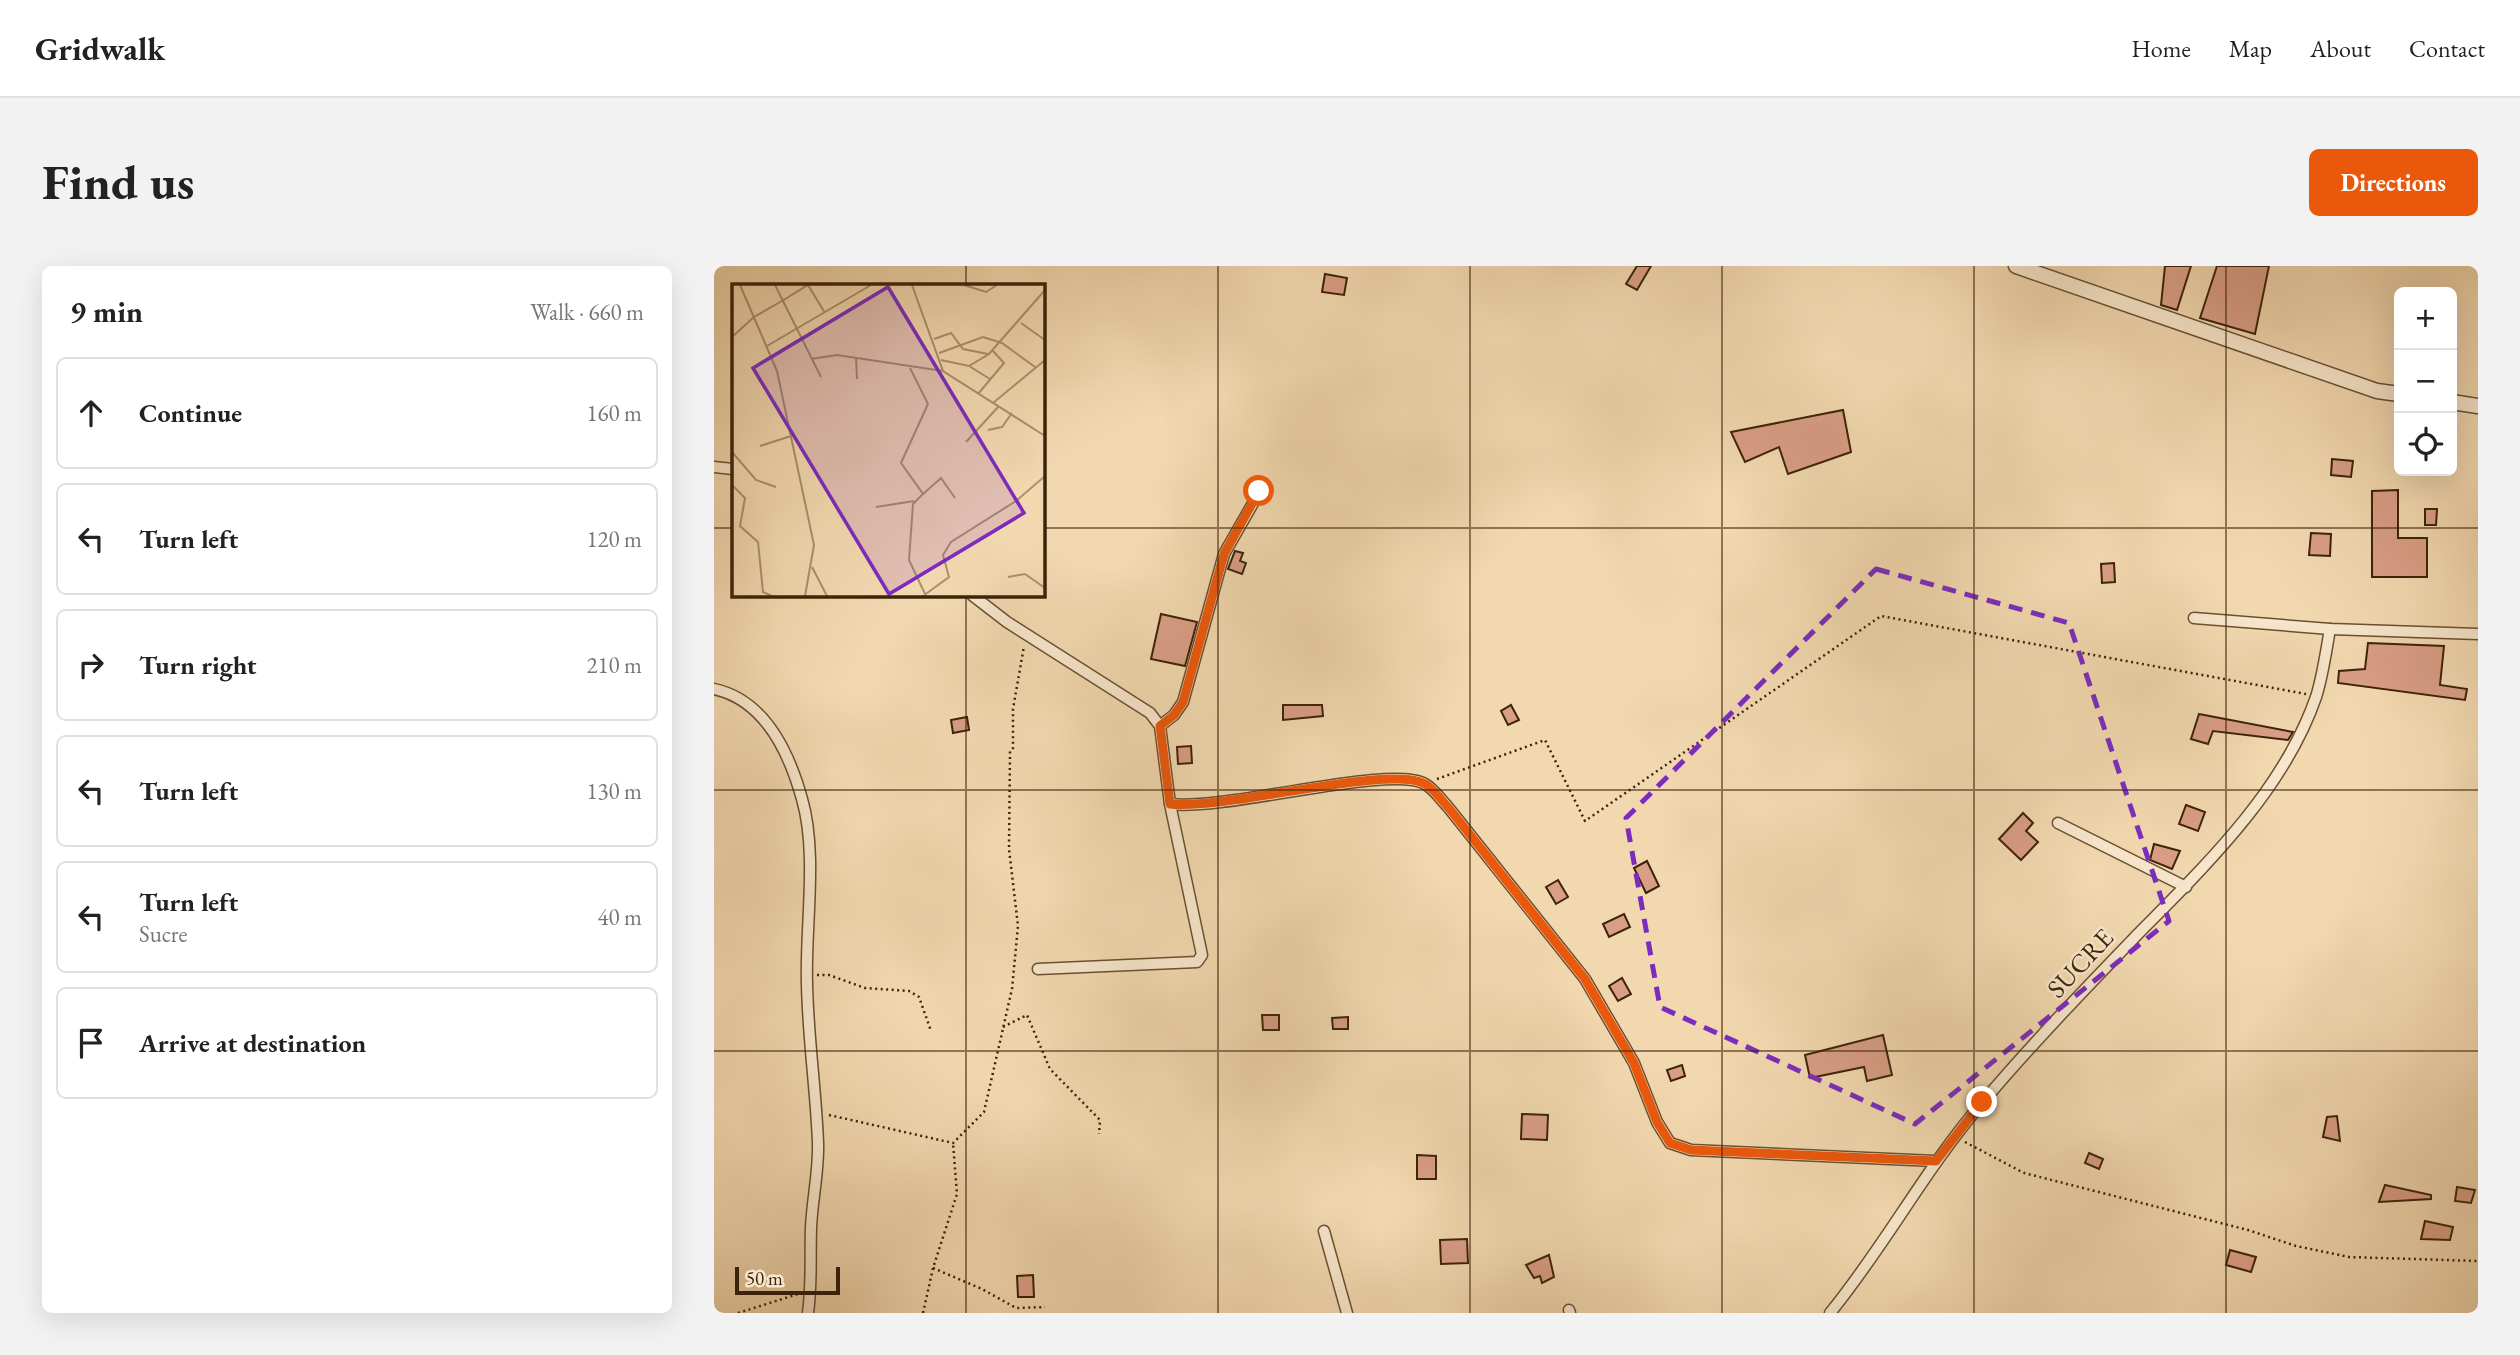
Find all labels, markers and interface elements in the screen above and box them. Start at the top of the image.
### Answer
text: Gridwalk [35,27,165,70]
text: Home [2131,33,2191,64]
text: Map [2229,33,2272,64]
text: About [2310,33,2371,64]
text: Contact [2409,33,2485,64]
button: Directions [2309,149,2478,216]
text: Find us [42,150,194,214]
inset map [732,284,1045,597]
map controls [2394,287,2457,476]
button: + [2394,287,2457,350]
text: 9 min [70,292,143,331]
text: Walk · 660 m [530,297,644,327]
button: − [2394,350,2457,413]
icon: ahead [72,394,110,432]
text: Continue [139,396,242,430]
text: 160 m [586,398,642,428]
button: locate [2394,413,2457,476]
route start [1243,475,1274,506]
icon: left [72,520,110,558]
text: Turn left [139,522,238,556]
text: 120 m [586,524,642,554]
icon: right [72,646,110,684]
text: Turn right [139,648,257,682]
text: 210 m [586,650,642,680]
icon: left [72,772,110,810]
text: Turn left [139,774,238,808]
text: 130 m [586,776,642,806]
text: Turn left [139,885,238,919]
icon: left [72,898,110,936]
text: 40 m [597,902,642,932]
text: Sucre [139,919,187,949]
street label: SUCRE [2039,921,2121,1005]
icon: arrive [72,1024,110,1062]
text: Arrive at destination [139,1026,366,1060]
route end [1966,1086,1997,1117]
scale bar [735,1264,840,1296]
text: 50 m [746,1266,783,1291]

